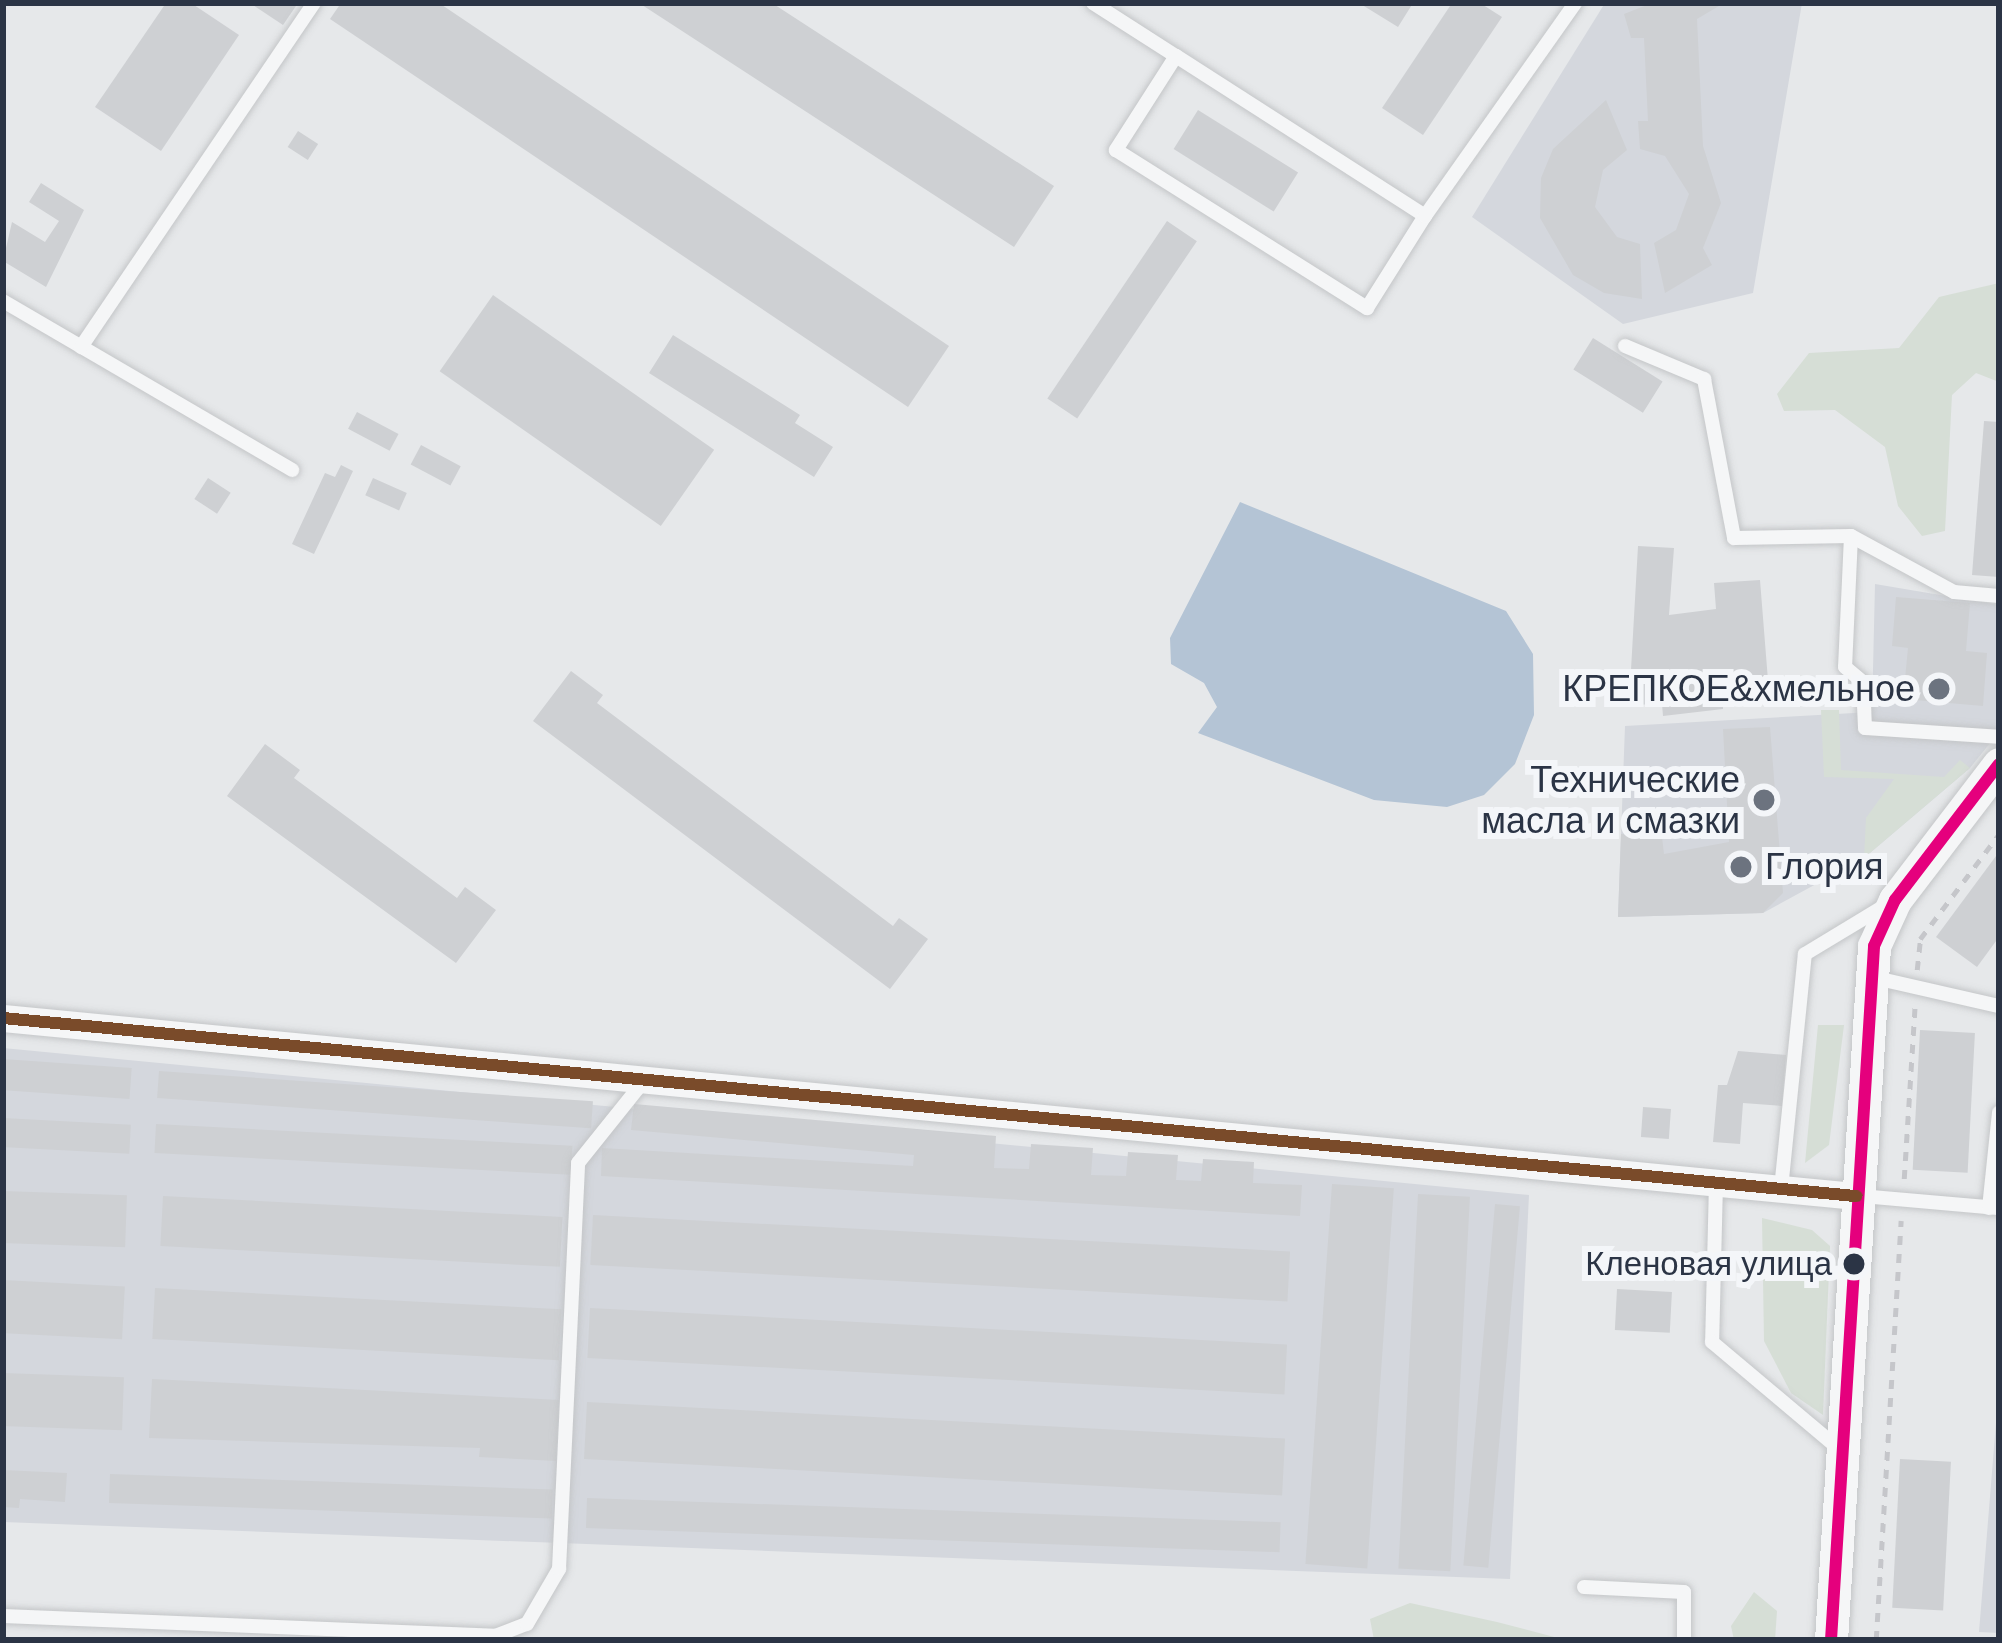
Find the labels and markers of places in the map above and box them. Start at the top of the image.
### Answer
place label: КРЕПКОЕ&хмельное [1562,667,1915,711]
marker: КРЕПКОЕ&хмельное [1926,676,1952,702]
place label: Технические масла и смазки [1481,757,1740,842]
marker: Технические масла и смазки [1751,787,1777,813]
place label: Глория [1765,845,1884,889]
marker: Глория [1728,854,1754,880]
place label: Кленовая улица [1585,1244,1832,1284]
marker: Кленовая улица [1843,1253,1865,1275]

